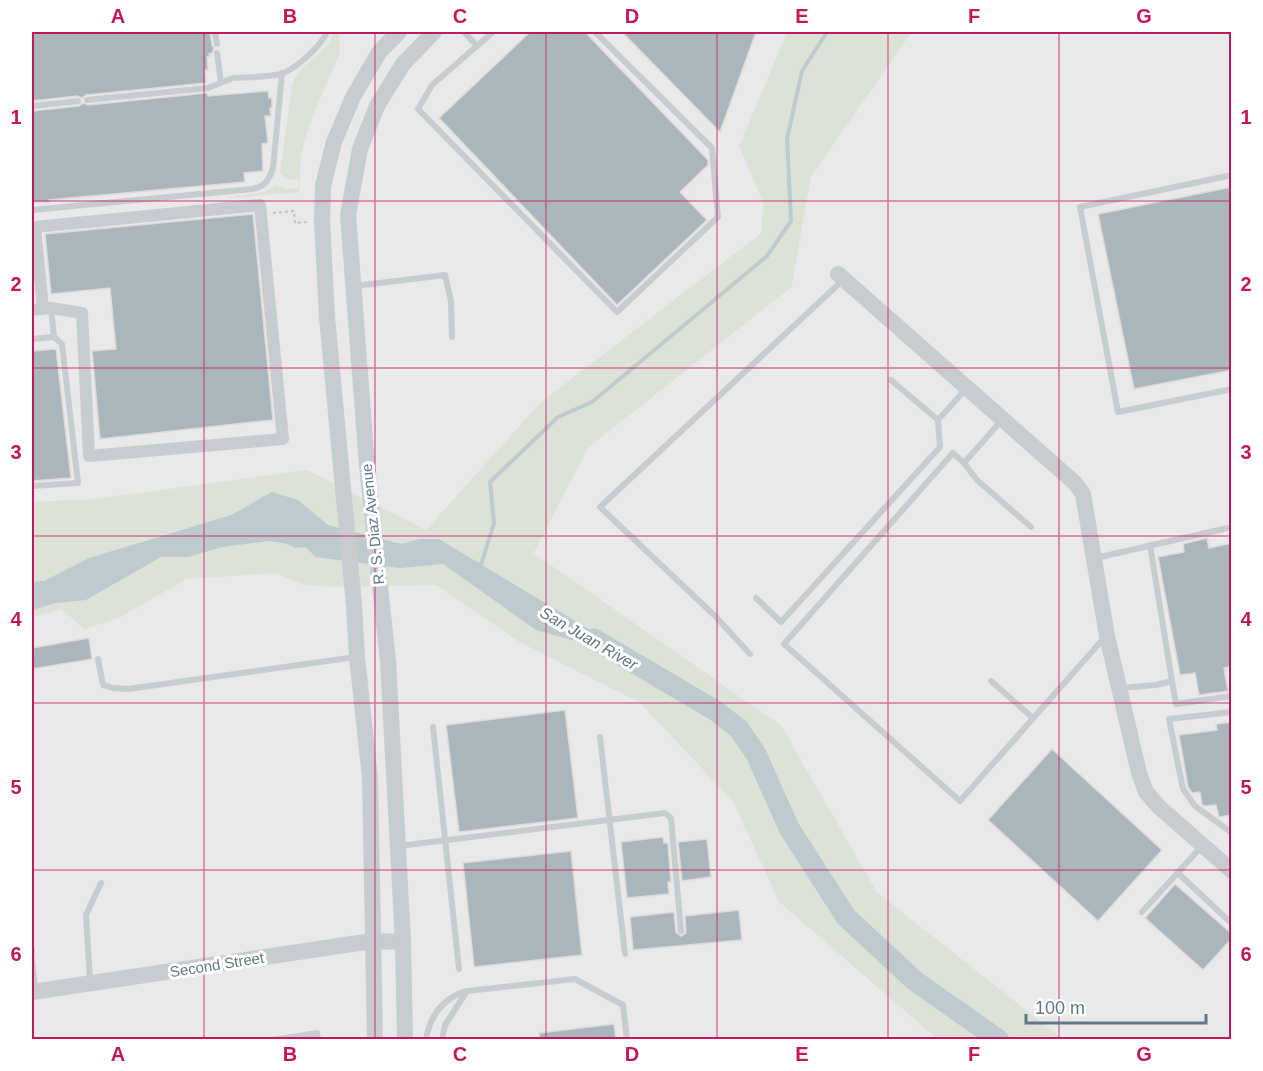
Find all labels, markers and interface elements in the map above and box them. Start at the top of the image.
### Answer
text: A [111,5,125,27]
text: B [283,5,297,27]
text: C [453,5,467,27]
text: D [625,5,639,27]
text: E [795,5,809,27]
text: F [968,5,980,27]
text: G [1136,5,1152,27]
text: 1 [10,106,22,128]
text: 1 [1240,106,1252,128]
text: 2 [10,273,22,295]
text: 2 [1240,273,1252,295]
text: 3 [10,441,22,463]
text: 3 [1240,441,1252,463]
street label: R. S. Diaz Avenue [358,463,387,585]
water label: San Juan River [537,604,641,673]
text: 4 [10,608,22,630]
text: 4 [1240,608,1252,630]
text: 5 [10,776,22,798]
text: 5 [1240,776,1252,798]
text: 6 [10,943,22,965]
text: 6 [1240,943,1252,965]
street label: Second Street [169,949,266,980]
scale bar [1026,987,1206,1025]
text: 100 m [1035,998,1085,1018]
text: A [111,1043,125,1065]
text: B [283,1043,297,1065]
text: C [453,1043,467,1065]
text: D [625,1043,639,1065]
text: E [795,1043,809,1065]
text: F [968,1043,980,1065]
text: G [1136,1043,1152,1065]

